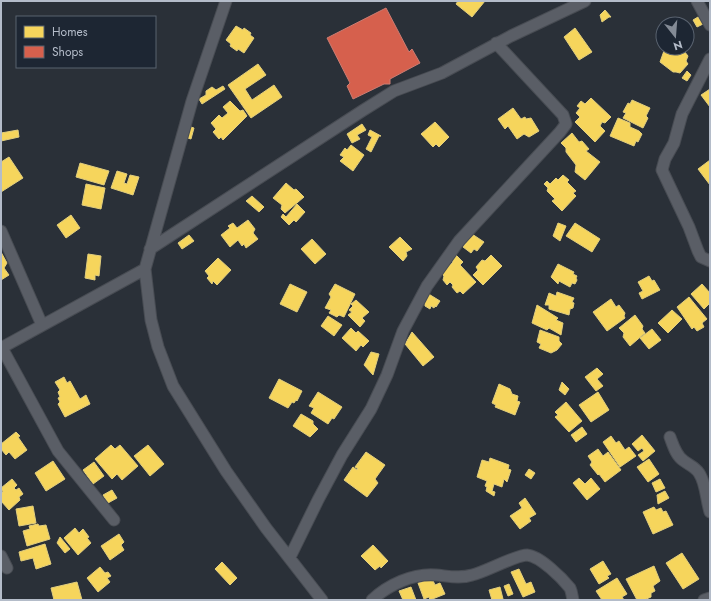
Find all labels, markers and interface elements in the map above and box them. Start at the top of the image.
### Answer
legend [16,16,156,68]
north arrow [655,16,695,56]
text: Homes [52,23,88,41]
text: N [671,37,684,54]
text: Shops [52,43,83,61]

